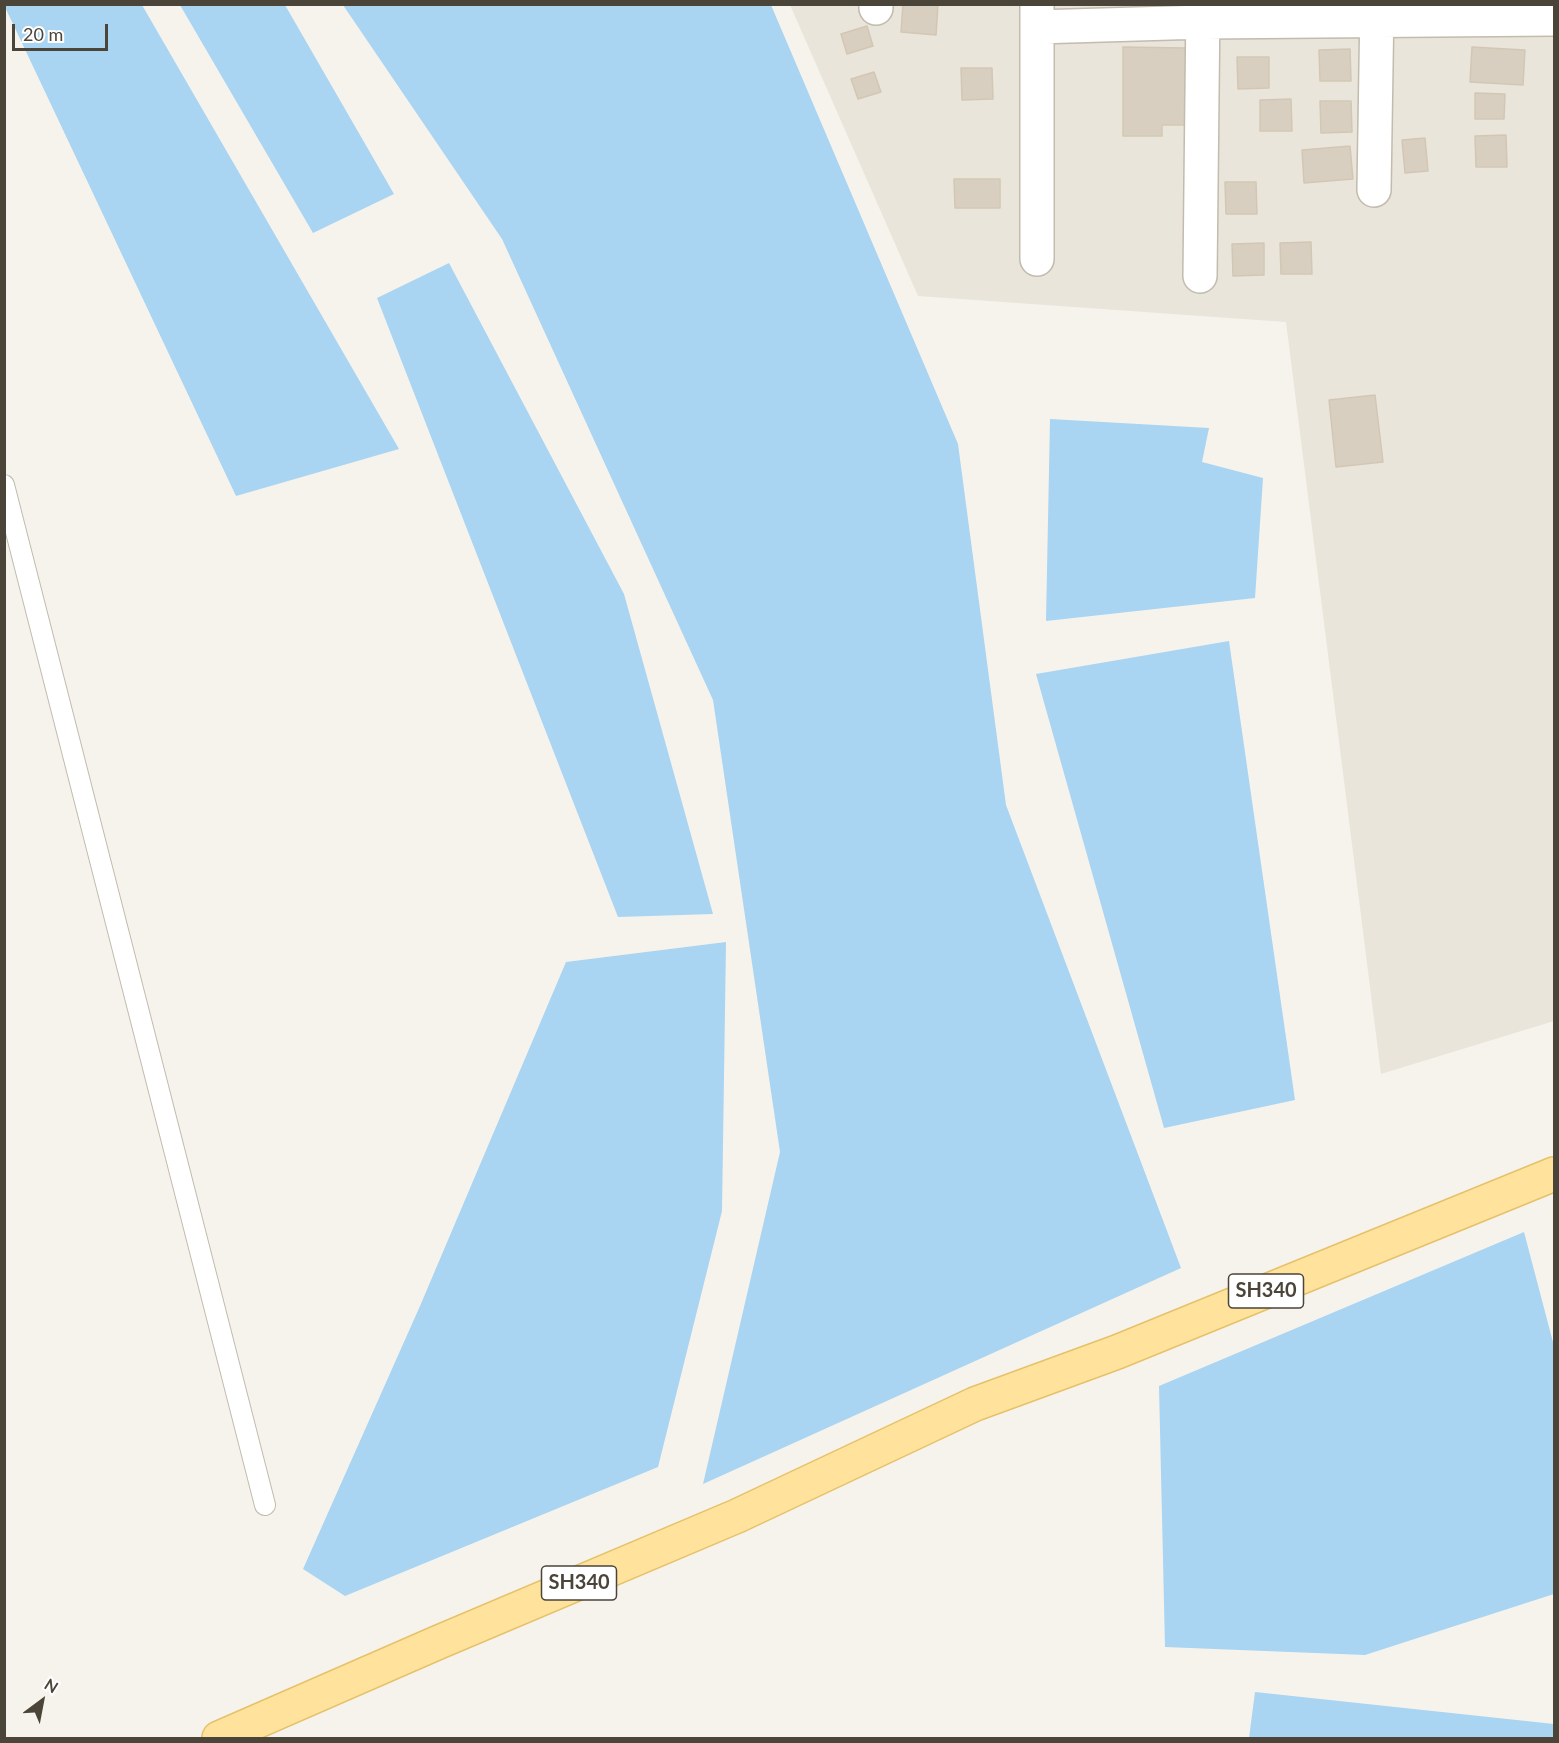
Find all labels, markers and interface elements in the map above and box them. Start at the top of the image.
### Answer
scale bar [15,12,111,50]
text: 20 m [23,23,63,45]
road number: SH340 [1228,1274,1304,1308]
road number: SH340 [542,1566,616,1600]
north arrow [12,1671,72,1731]
text: N [42,1674,62,1697]

